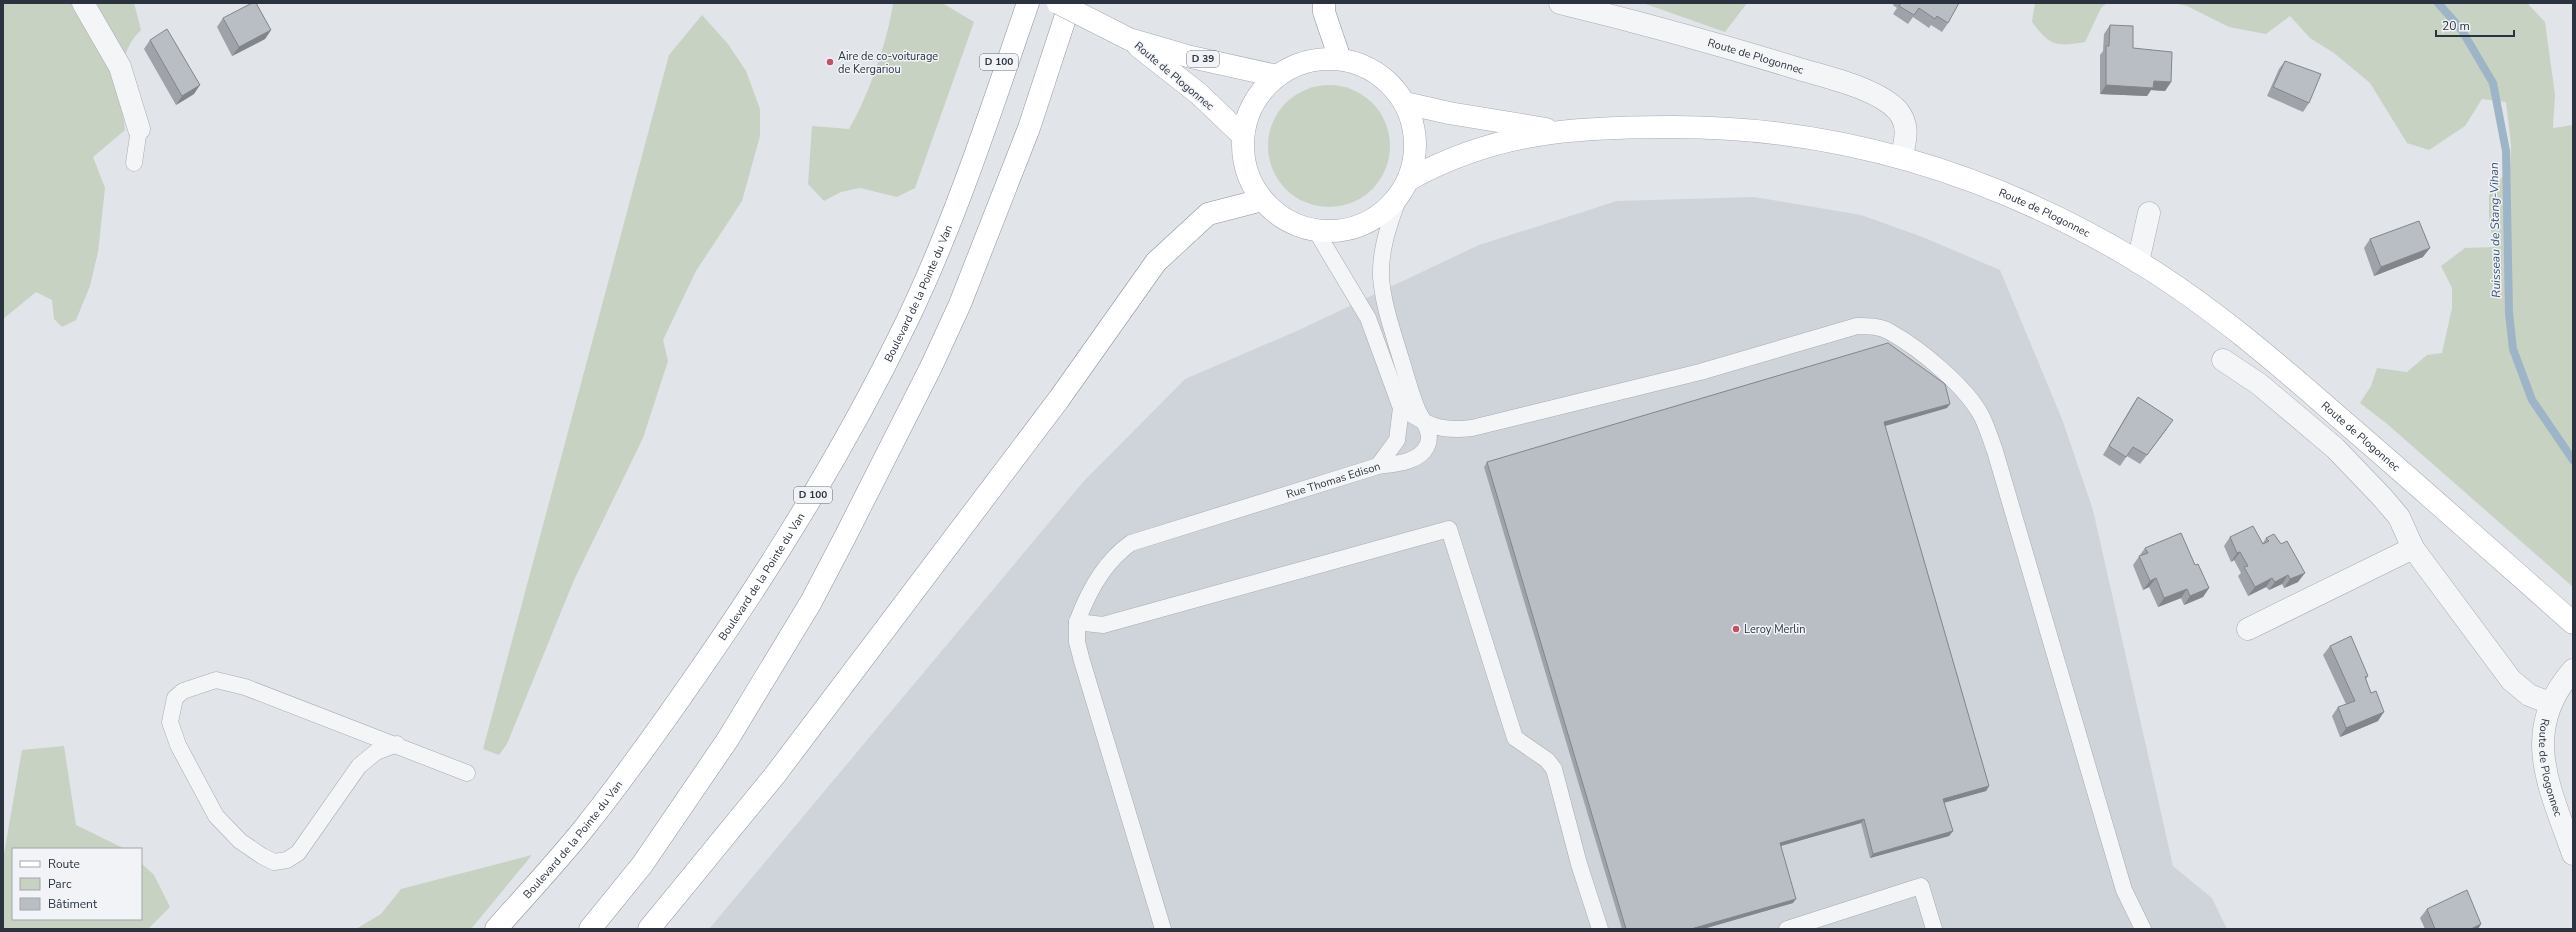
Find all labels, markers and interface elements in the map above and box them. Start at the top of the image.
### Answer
scale bar [2436,12,2514,38]
text: 20 m [2442,18,2470,34]
street label: Route de Plogonnec [1706,35,1805,77]
street label: Route de Plogonnec [1131,38,1217,114]
place label: Aire de co-voiturage de Kergariou [838,49,938,77]
road number: D 39 [1187,51,1219,67]
road number: D 100 [980,54,1018,70]
marker: Aire de co-voiturage de Kergariou [825,57,835,67]
water label: Ruisseau de Stang-Vihan [2486,162,2504,298]
street label: Route de Plogonnec [1997,185,2093,241]
street label: Boulevard de la Pointe du Van [880,223,956,364]
street label: Route de Plogonnec [2318,398,2403,474]
street label: Rue Thomas Edison [1284,458,1382,502]
road number: D 100 [794,487,832,503]
street label: Boulevard de la Pointe du Van [715,510,808,643]
place label: Leroy Merlin [1744,622,1805,637]
marker: Leroy Merlin [1731,624,1741,634]
street label: Route de Plogonnec [2536,717,2566,818]
street label: Boulevard de la Pointe du Van [519,777,626,902]
legend [12,848,142,920]
text: Route [48,856,80,872]
text: Parc [48,876,72,892]
text: Bâtiment [48,896,98,912]

